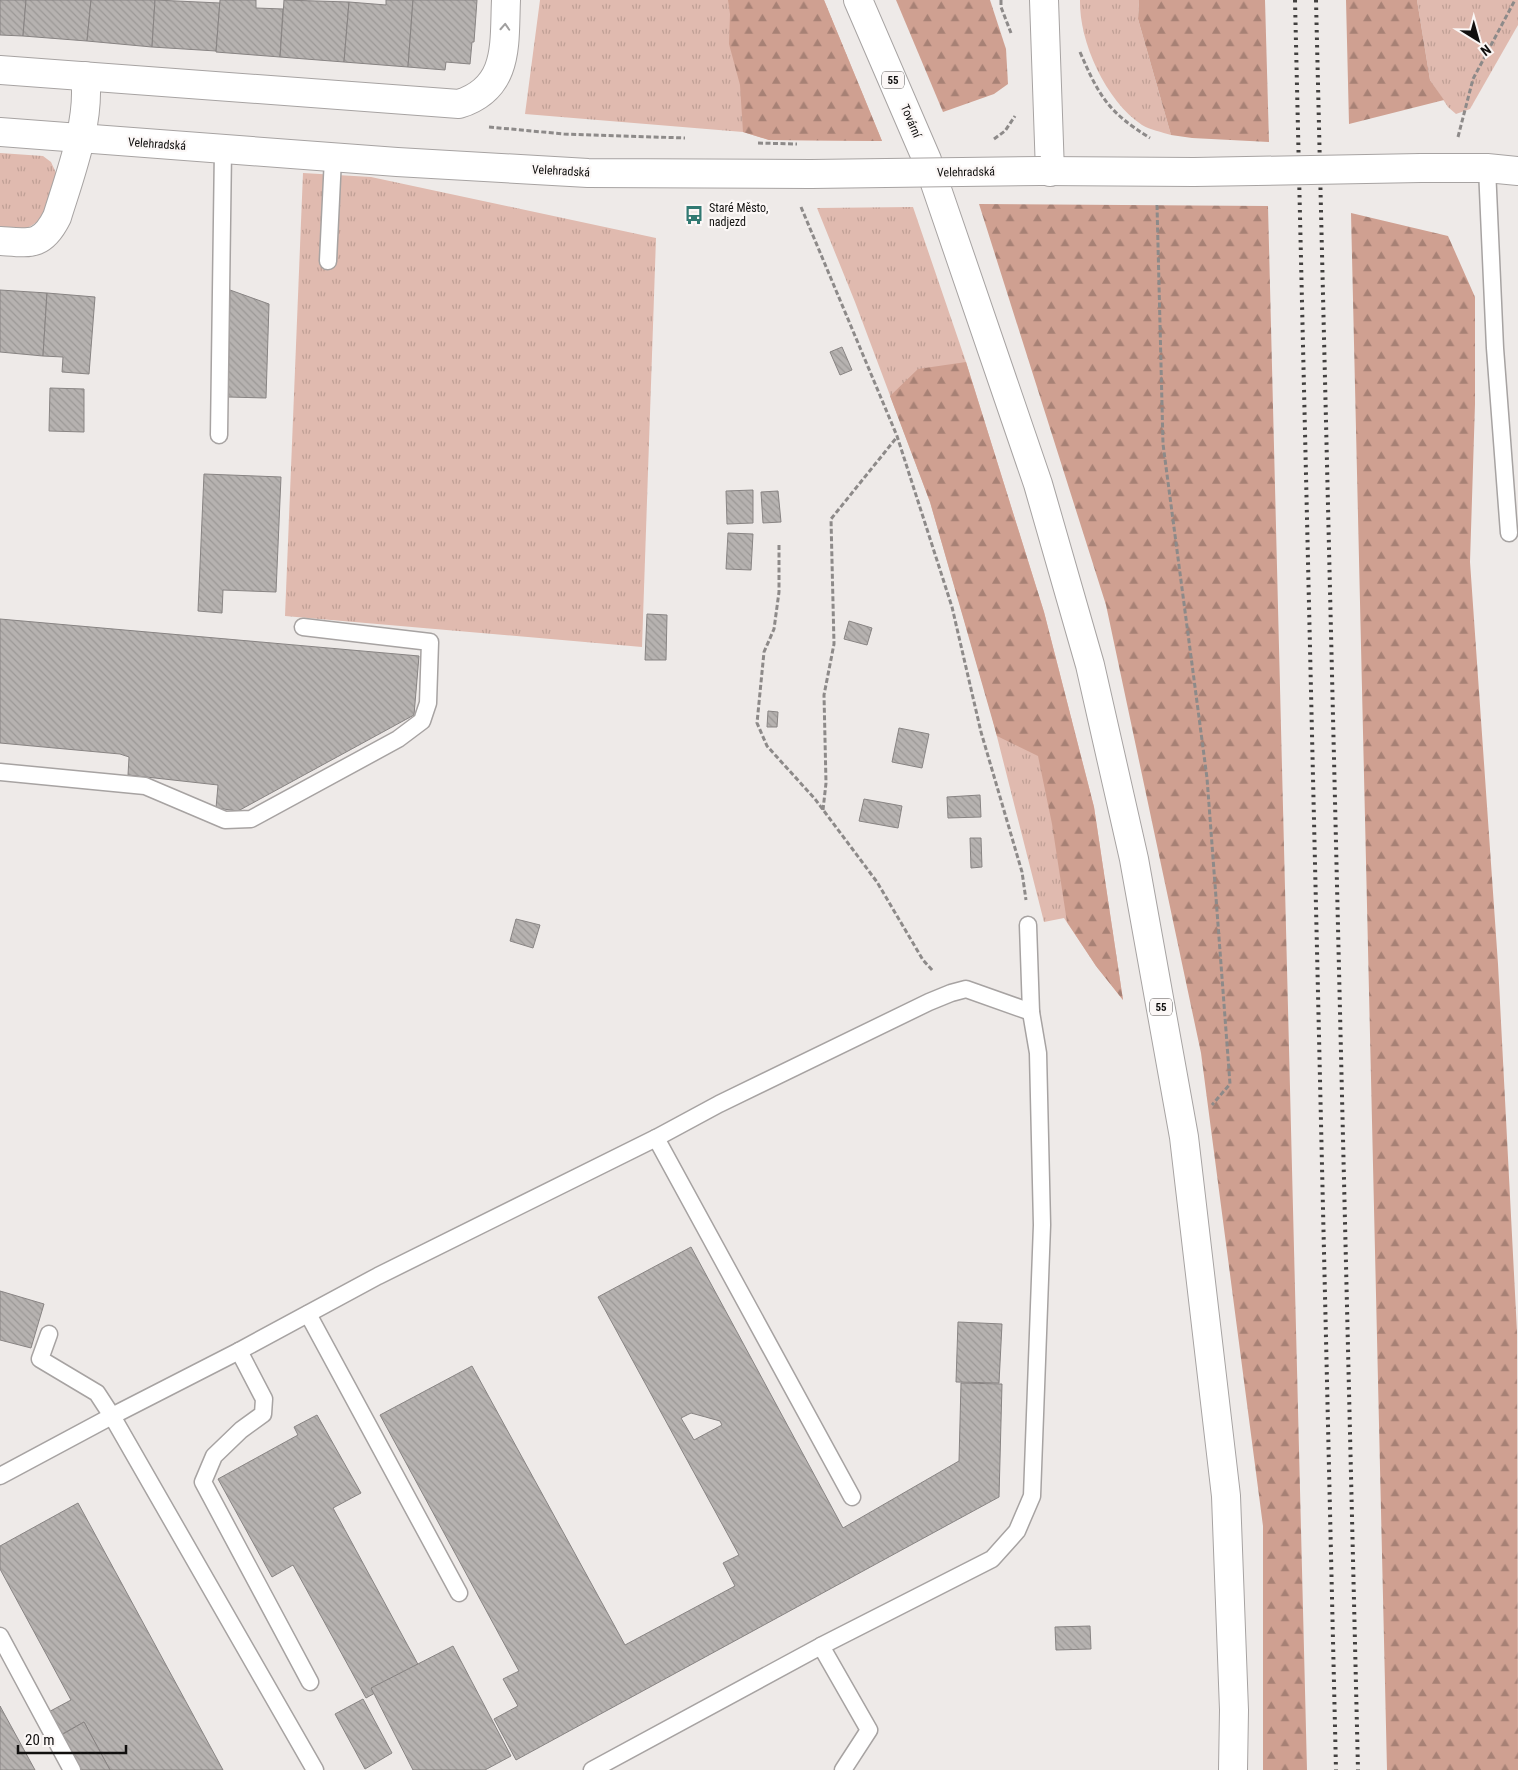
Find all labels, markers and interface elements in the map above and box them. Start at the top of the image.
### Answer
north arrow [1453,15,1503,65]
one-way arrow [499,22,510,30]
text: N [1478,41,1494,59]
road number: 55 [882,72,904,88]
street label: Tovární [898,102,925,141]
street label: Velehradská [128,135,187,153]
street label: Velehradská [532,162,591,180]
street label: Velehradská [937,164,995,180]
place label: Staré Město, nadjezd [709,201,768,229]
bus stop icon: Staré Město, nadjezd [683,204,705,226]
road number: 55 [1150,999,1172,1016]
scale bar [18,1722,125,1754]
text: 20 m [25,1731,55,1749]

